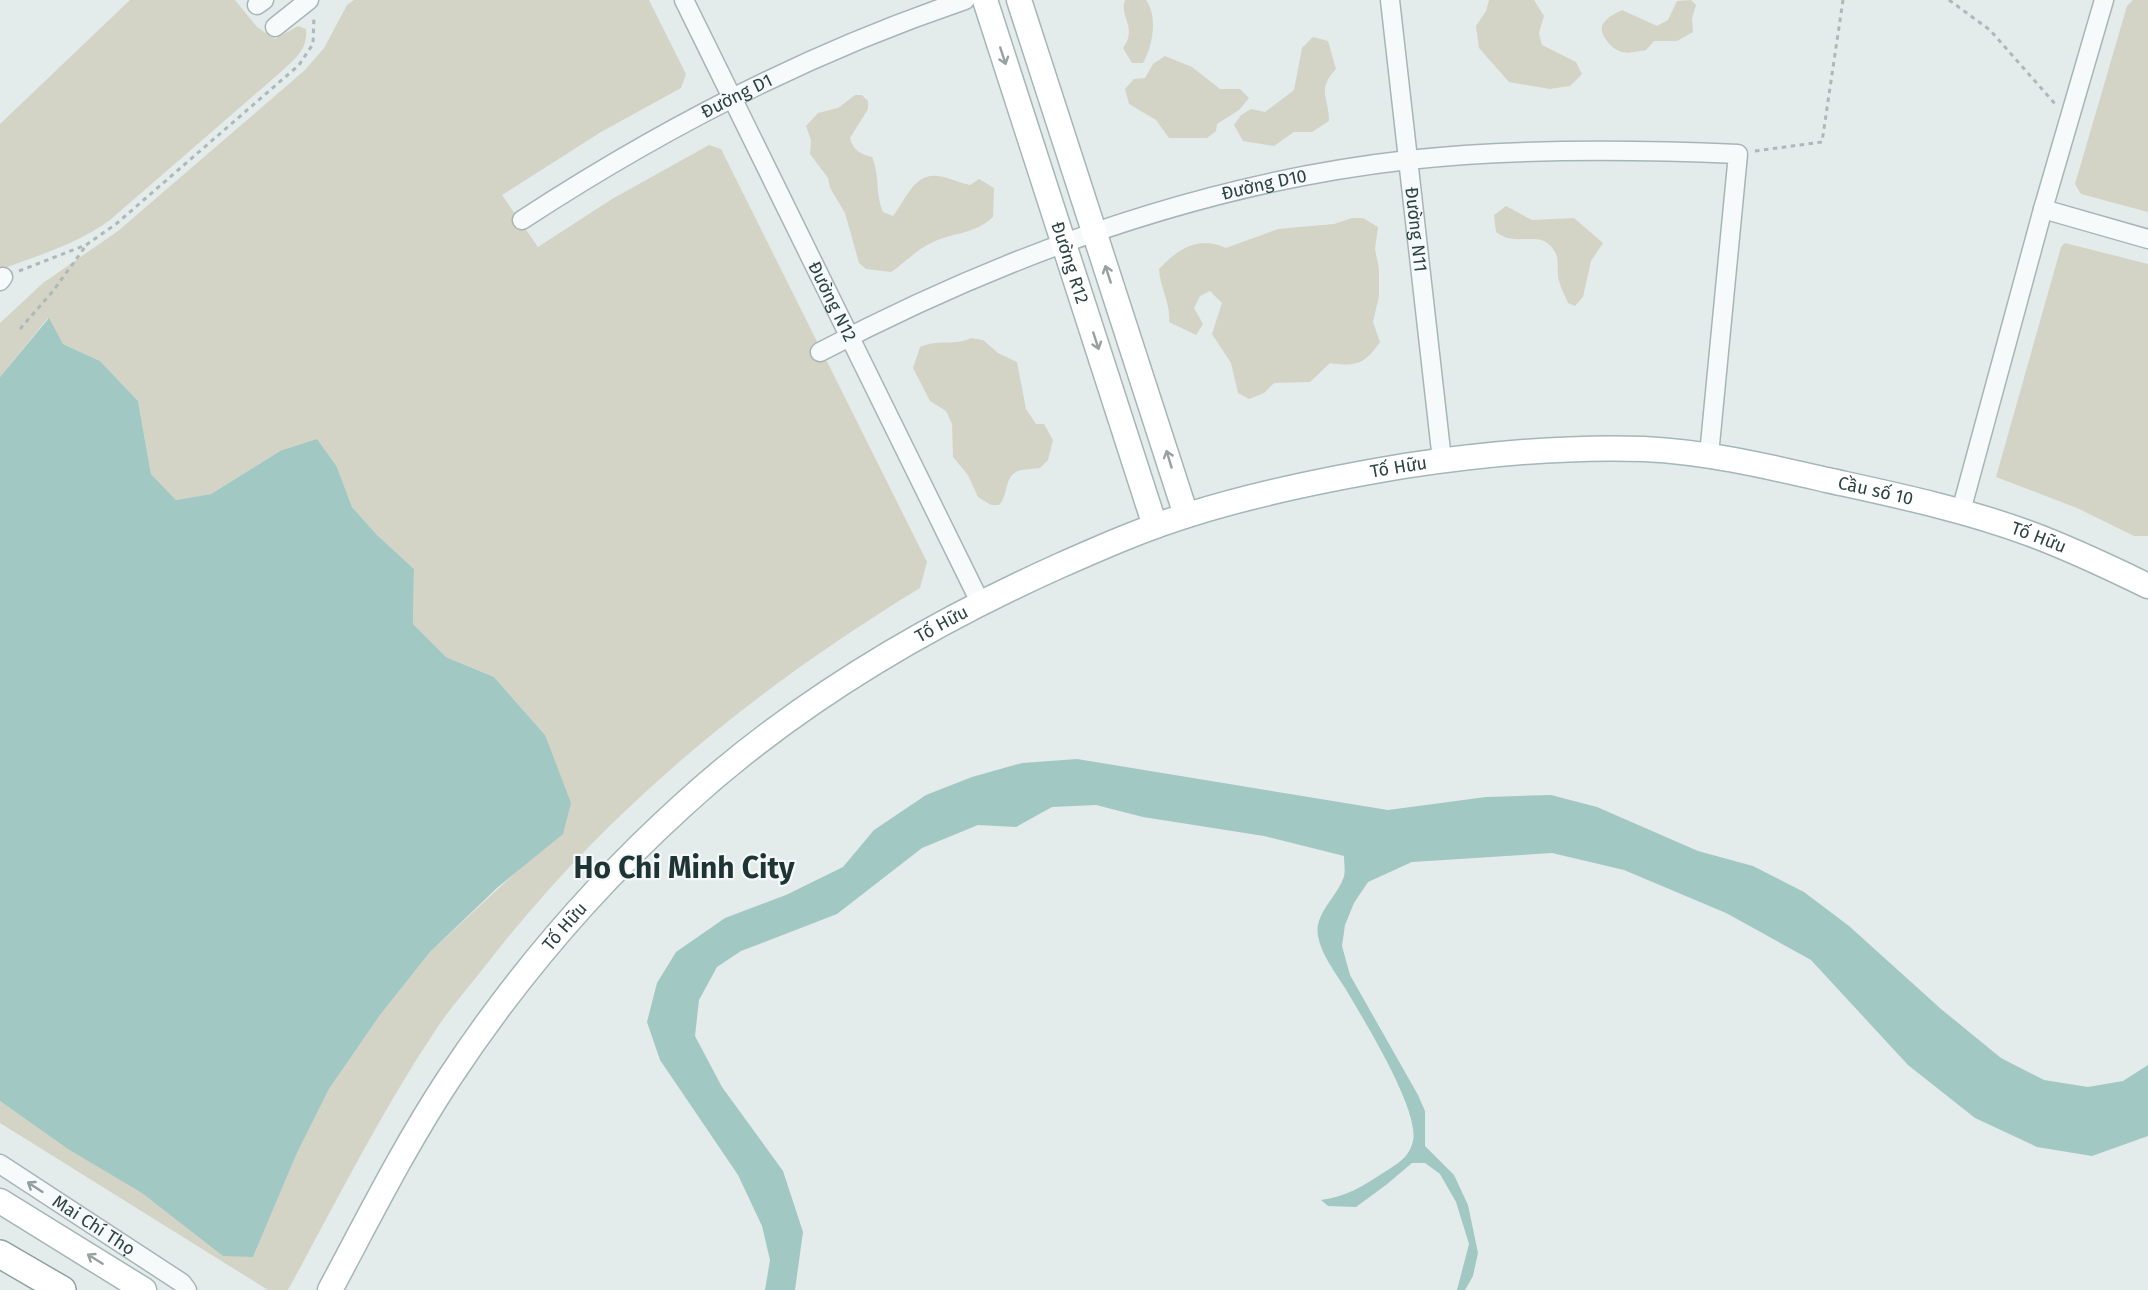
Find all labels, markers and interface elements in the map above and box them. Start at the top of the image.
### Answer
one-way arrow [998,46,1009,65]
street label: Đường D1 [697,69,776,123]
street label: Đường D10 [1219,165,1309,205]
street label: Đường N11 [1400,186,1432,273]
street label: Đường R12 [1046,219,1093,307]
street label: Đường N12 [803,258,861,345]
one-way arrow [1102,265,1113,284]
one-way arrow [1091,331,1102,350]
one-way arrow [1163,450,1174,469]
street label: Tố Hữu [1368,452,1428,483]
street label: Cầu số 10 [1836,472,1915,510]
street label: Tố Hữu [2008,517,2070,558]
street label: Tố Hữu [911,601,972,647]
district label: Ho Chi Minh City [574,850,795,886]
street label: Tố Hữu [538,898,592,955]
one-way arrow [27,1180,44,1192]
street label: Mai Chí Thọ [48,1190,139,1260]
one-way arrow [86,1253,103,1266]

